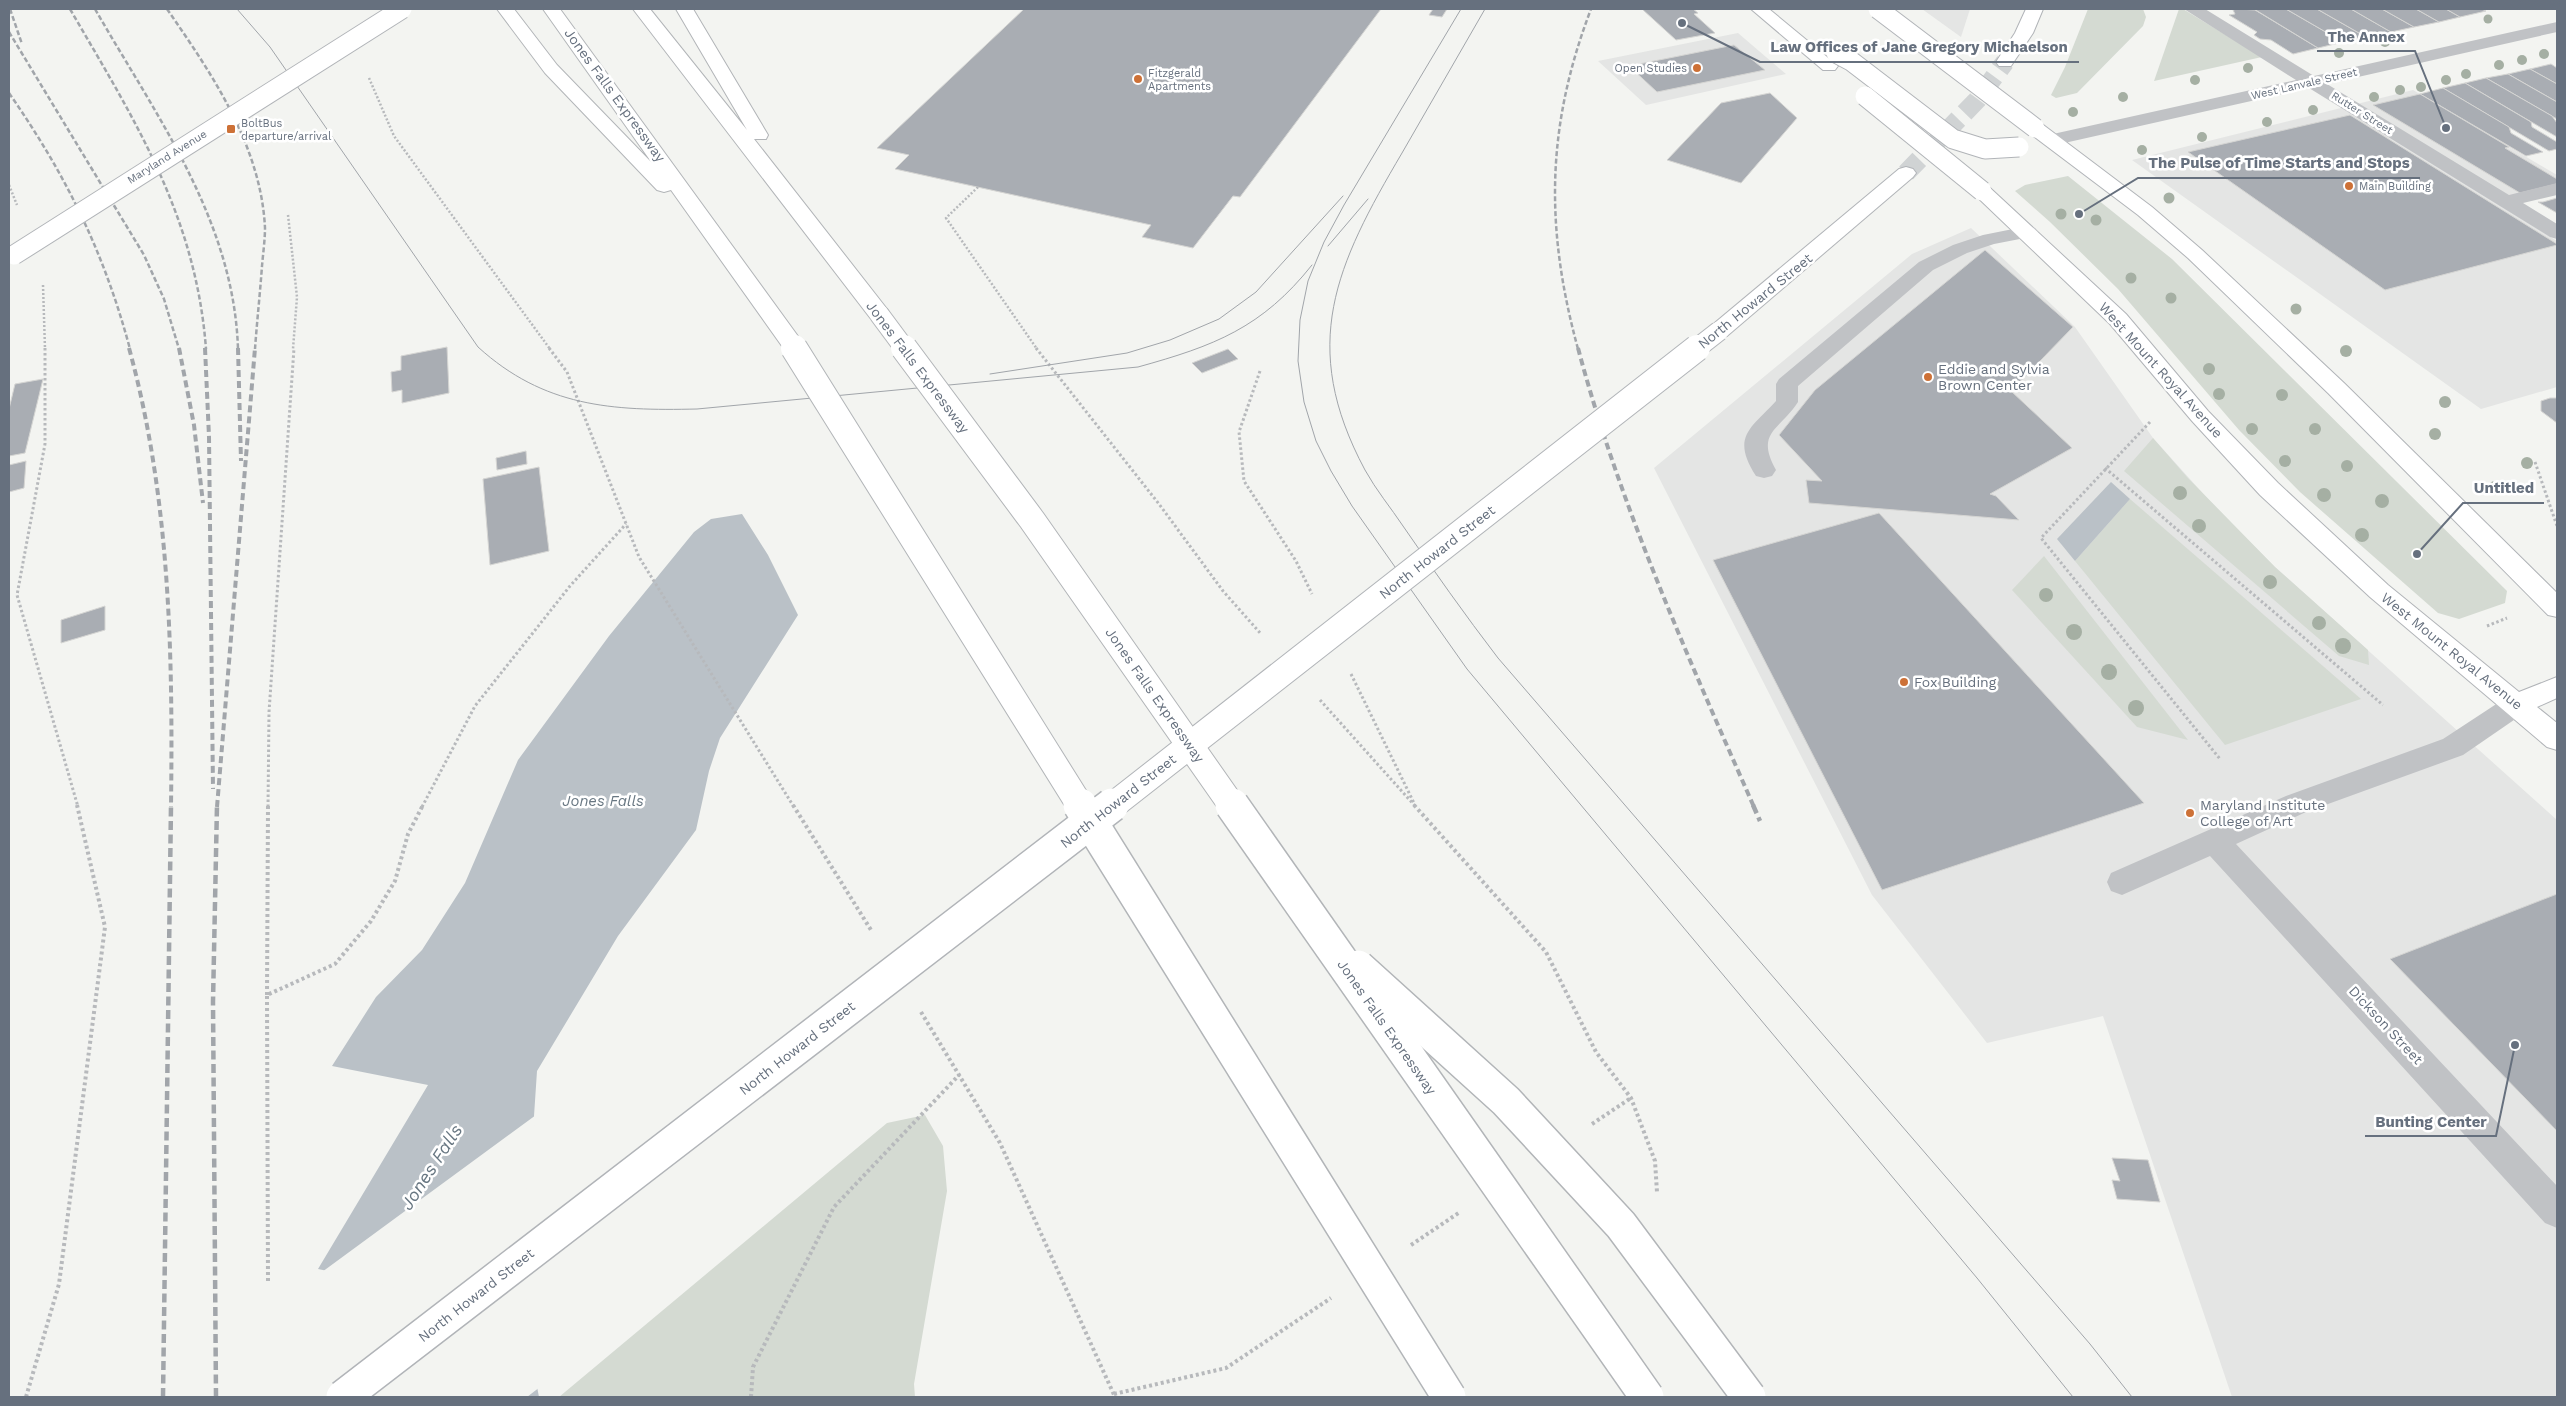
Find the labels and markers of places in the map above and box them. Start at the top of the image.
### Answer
callout: The Annex [2317,21,2415,51]
callout: Law Offices of Jane Gregory Michaelson [1760,32,2079,62]
place label: Open Studies [1615,62,1687,75]
marker: Open Studies [1691,62,1703,74]
place label: Fitzgerald Apartments [1148,67,1211,93]
marker: Fitzgerald Apartments [1132,73,1144,85]
place label: BoltBus departure/arrival [241,117,332,143]
marker: BoltBus departure/arrival [225,123,237,135]
callout: The Pulse of Time Starts and Stops [2138,148,2420,178]
marker: Main Building [2343,180,2355,192]
place label: Main Building [2359,180,2431,193]
place label: Eddie and Sylvia Brown Center [1938,361,2050,393]
marker: Eddie and Sylvia Brown Center [1922,371,1934,383]
callout: Untitled [2463,473,2544,503]
place label: Fox Building [1914,674,1997,690]
marker: Fox Building [1898,676,1910,688]
place label: Maryland Institute College of Art [2200,797,2325,829]
marker: Maryland Institute College of Art [2184,807,2196,819]
callout: Bunting Center [2365,1106,2496,1136]

